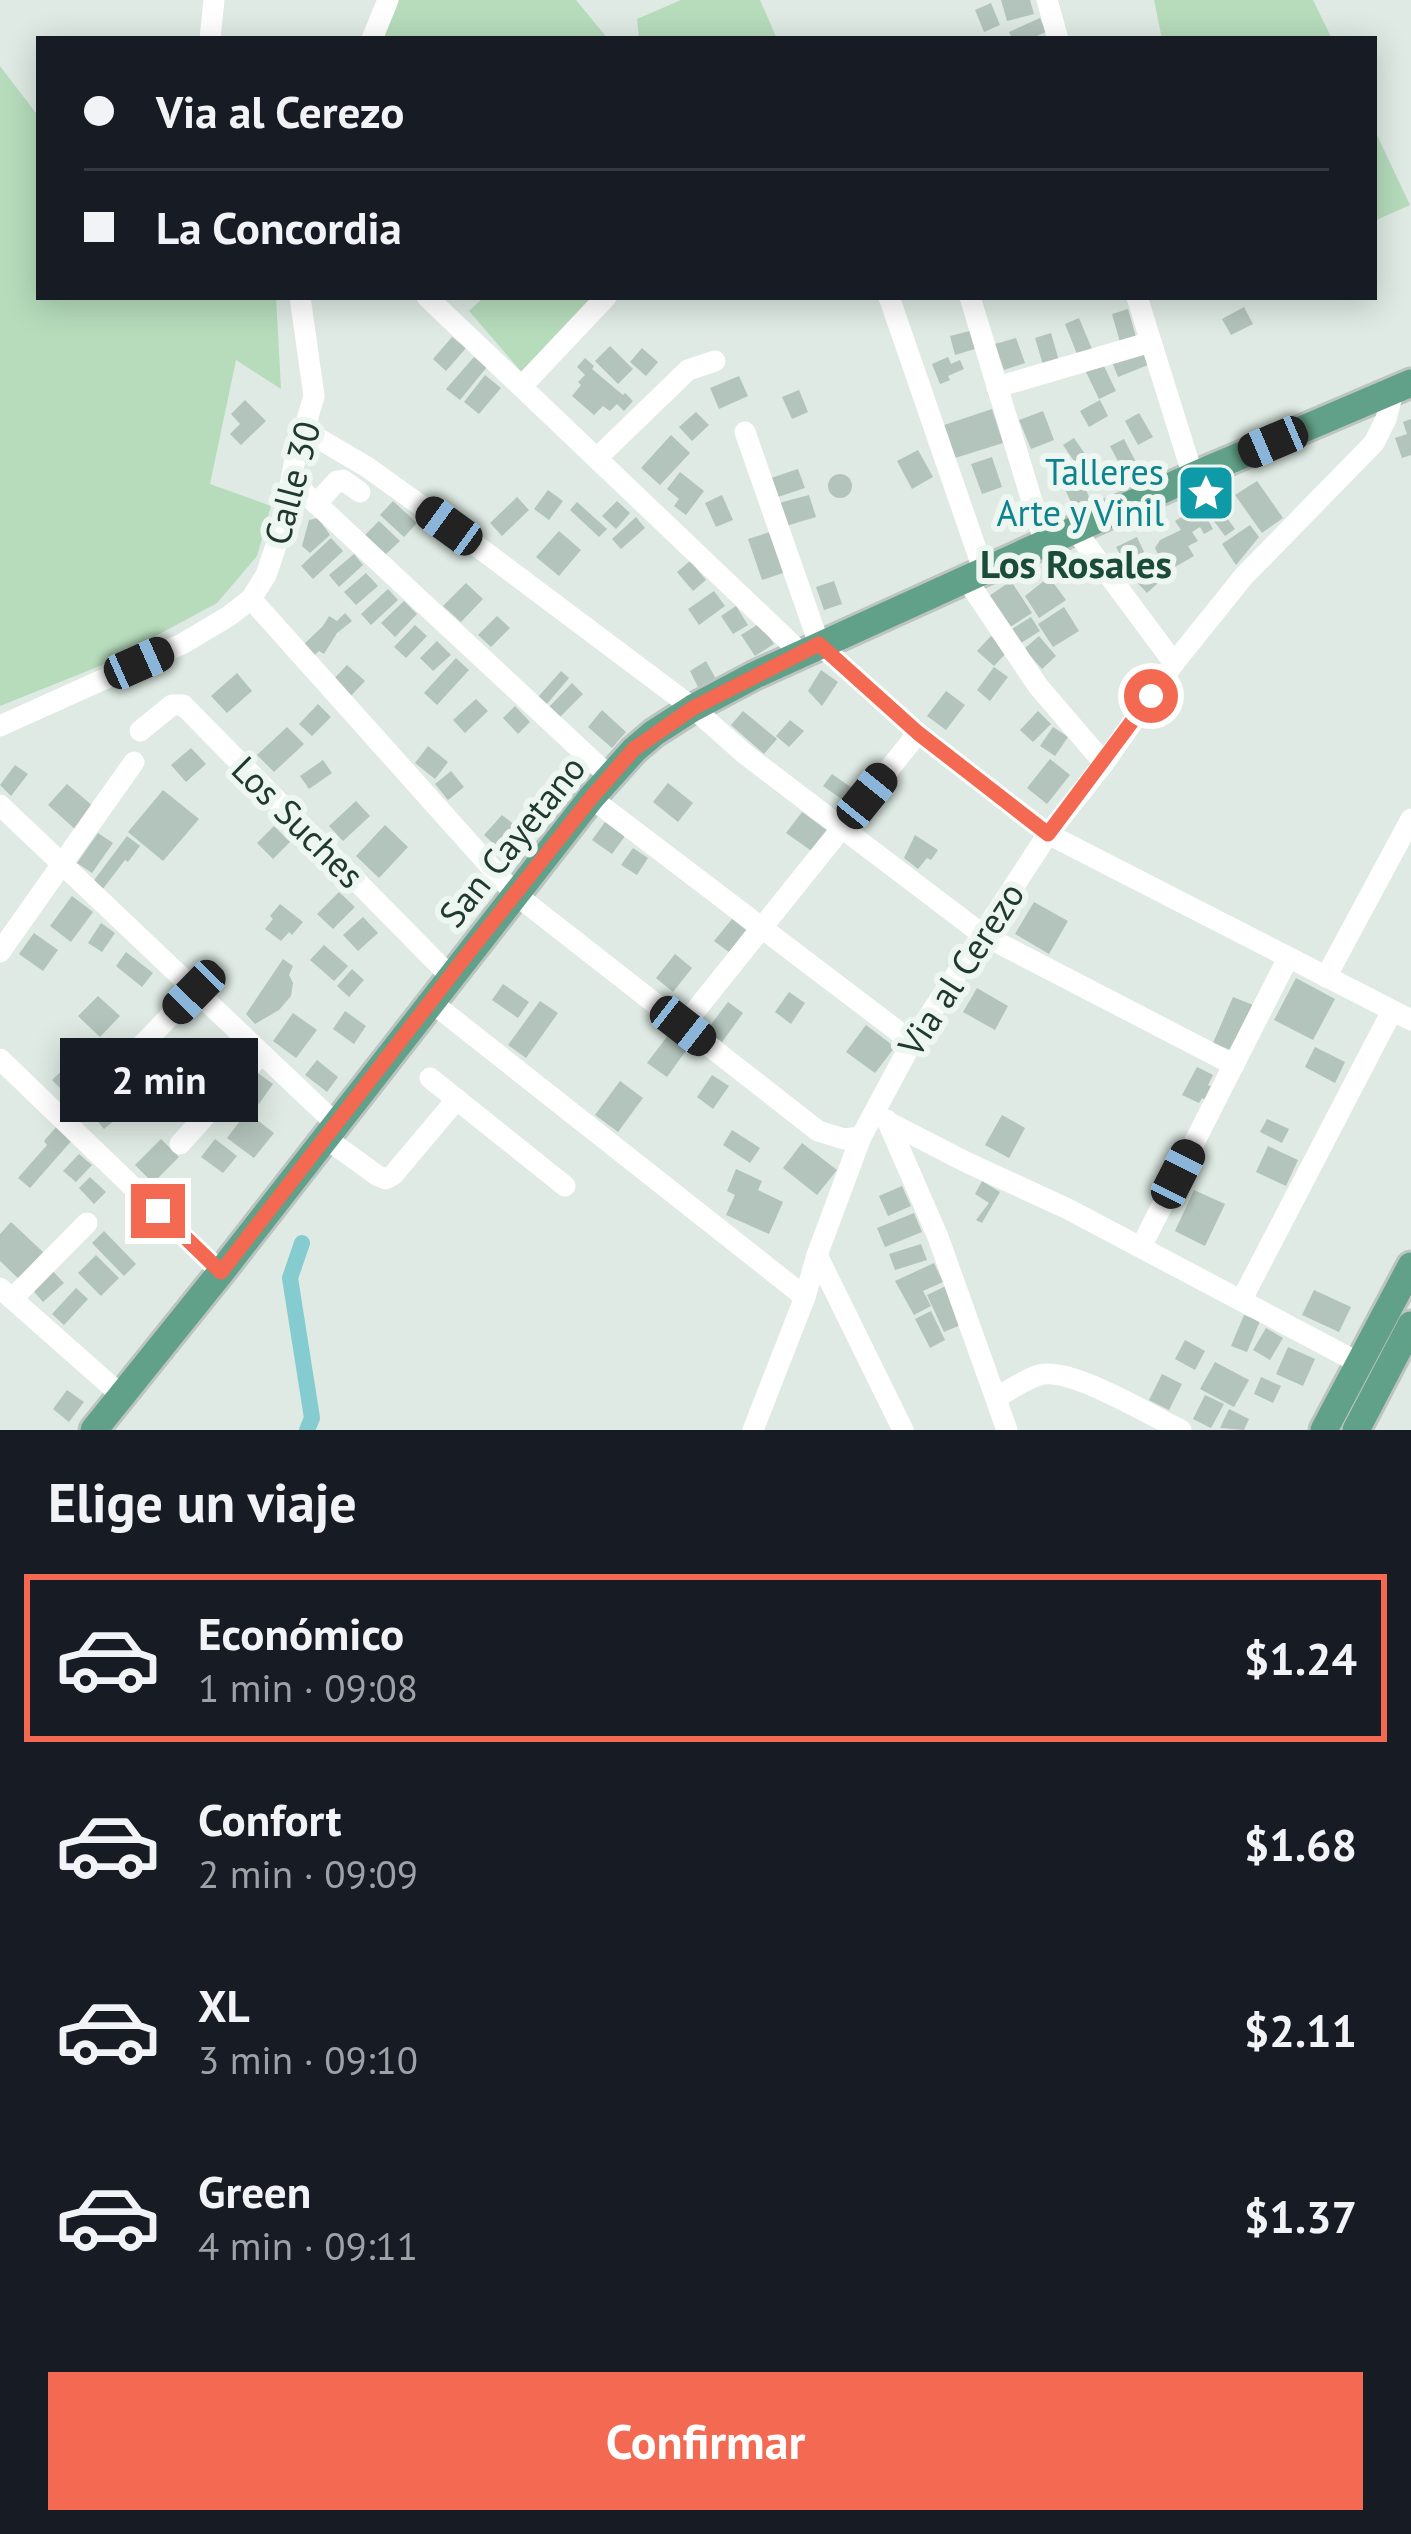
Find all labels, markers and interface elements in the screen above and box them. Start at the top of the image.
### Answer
text: Via al Cerezo [156,82,405,140]
text: La Concordia [156,198,402,256]
car [1233,411,1313,473]
street label: Calle 30 [253,416,331,550]
place label: Talleres Arte y Vinil [996,448,1164,536]
place icon: Talleres Arte y Vinil [1175,462,1237,524]
car [409,490,489,562]
district label: Los Rosales [980,538,1172,589]
car [99,632,179,694]
route start [1124,669,1178,723]
street label: Los Suches [222,745,375,898]
street label: San Cayetano [428,745,595,936]
car [830,757,904,835]
street label: Via al Cerezo [886,873,1034,1065]
car [156,954,232,1030]
car [644,990,722,1062]
callout: 2 min [59,1037,257,1121]
text: 2 min [111,1054,207,1105]
car [1146,1134,1210,1214]
route end [131,1184,185,1238]
text: Elige un viaje [48,1467,357,1537]
icon: car [54,1604,162,1712]
text: Económico [198,1604,404,1662]
text: $1.24 [1244,1629,1357,1687]
text: 1 min · 09:08 [198,1662,418,1713]
icon: car [54,1790,162,1898]
text: Confort [198,1790,341,1848]
text: $1.68 [1244,1815,1357,1873]
text: 2 min · 09:09 [198,1848,418,1899]
icon: car [54,1976,162,2084]
text: XL [198,1976,250,2034]
text: $2.11 [1244,2001,1357,2059]
text: 3 min · 09:10 [198,2034,418,2085]
icon: car [54,2162,162,2270]
text: Green [198,2162,311,2220]
text: $1.37 [1244,2187,1357,2245]
text: 4 min · 09:11 [198,2220,418,2271]
button: Confirmar [48,2372,1363,2510]

